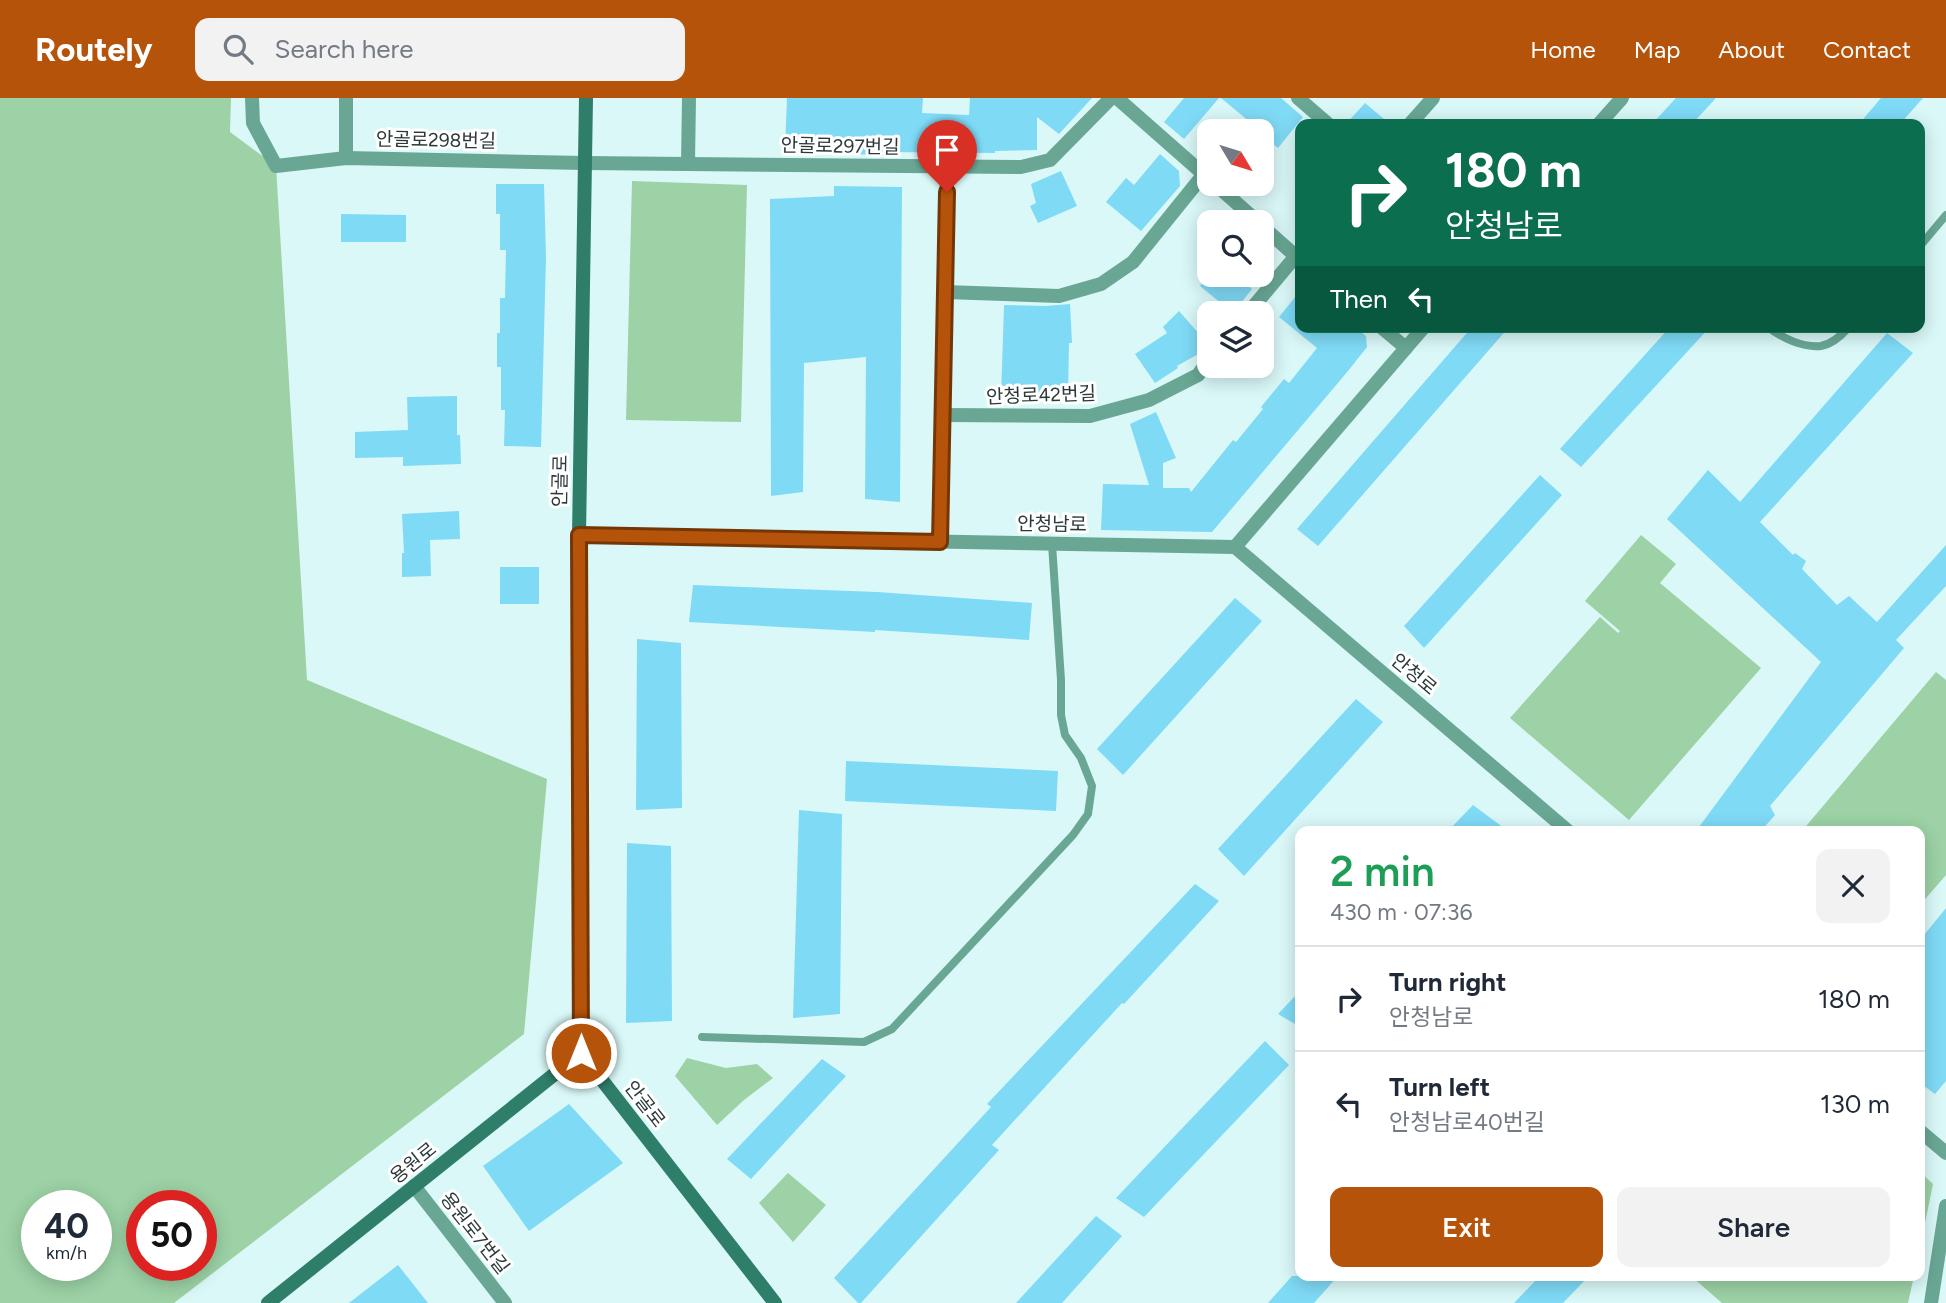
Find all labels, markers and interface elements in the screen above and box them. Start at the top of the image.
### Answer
search box [195,18,685,81]
text: Routely [35,30,153,69]
icon: search [219,30,257,68]
text: Search here [275,33,414,65]
text: Home [1530,35,1596,64]
text: Map [1634,35,1680,64]
text: About [1718,35,1785,64]
text: Contact [1823,35,1911,64]
north arrow [1197,119,1274,196]
map controls [1197,119,1274,378]
pin [917,120,977,192]
street label: 안골로298번길 [376,127,496,153]
icon: arrive [928,131,966,169]
street label: 안골로297번길 [780,133,900,159]
text: 180 m [1445,140,1582,199]
icon: right [1330,147,1421,238]
text: 안청남로 [1445,207,1563,245]
button: search [1197,210,1274,287]
icon: left [1402,280,1440,318]
text: Then [1330,283,1388,315]
button: layers [1197,301,1274,378]
street label: 안청로42번길 [986,382,1096,408]
street label: 안골로 [548,455,572,507]
street label: 안청남로 [1017,512,1087,536]
street label: 안청로 [1387,648,1441,700]
text: 2 min [1330,846,1435,897]
button: close [1816,849,1890,923]
text: 430 m · 07:36 [1330,898,1472,926]
text: Turn right [1389,966,1506,998]
icon: right [1330,980,1368,1018]
text: 180 m [1818,983,1890,1015]
text: 안청남로 [1389,1003,1474,1031]
position arrow [544,1016,618,1090]
text: Turn left [1389,1071,1490,1103]
street label: 안골로 [620,1076,670,1132]
icon: left [1330,1085,1368,1123]
text: 130 m [1820,1088,1890,1120]
text: 안청남로40번길 [1389,1108,1545,1136]
street label: 용원로 [385,1138,441,1188]
street label: 용원로7번길 [436,1187,514,1279]
button: Exit [1330,1187,1603,1267]
button: Share [1617,1187,1890,1267]
speed limit sign: 50 [126,1190,217,1281]
text: 40 [44,1205,89,1247]
text: km/h [46,1242,87,1264]

